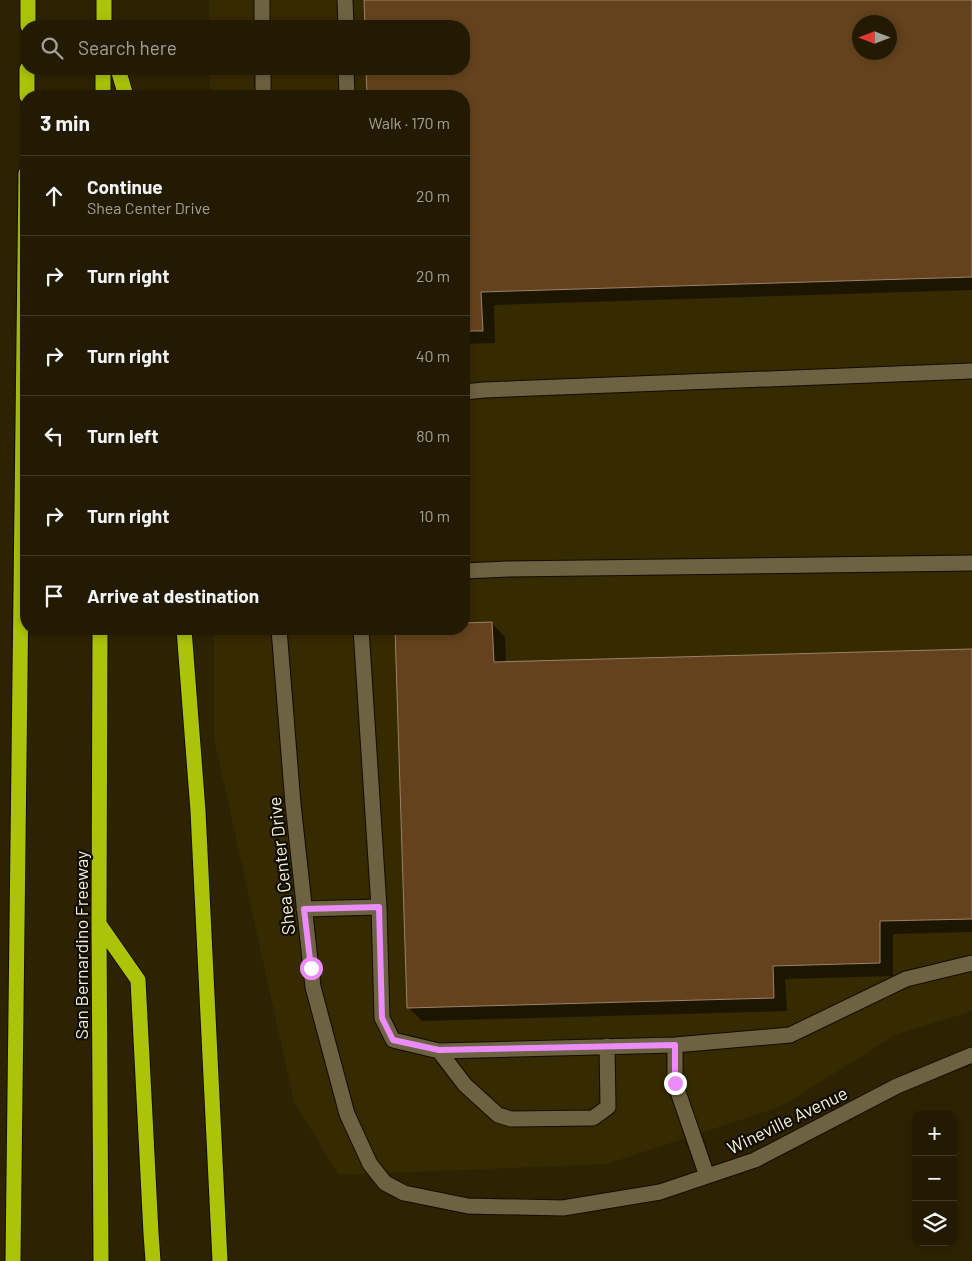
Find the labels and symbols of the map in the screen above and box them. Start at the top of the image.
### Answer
north arrow [852,15,897,60]
street label: Shea Center Drive [263,796,299,936]
street label: San Bernardino Freeway [70,851,92,1039]
route start [300,957,323,980]
route end [664,1072,687,1095]
street label: Wineville Avenue [723,1081,851,1159]

